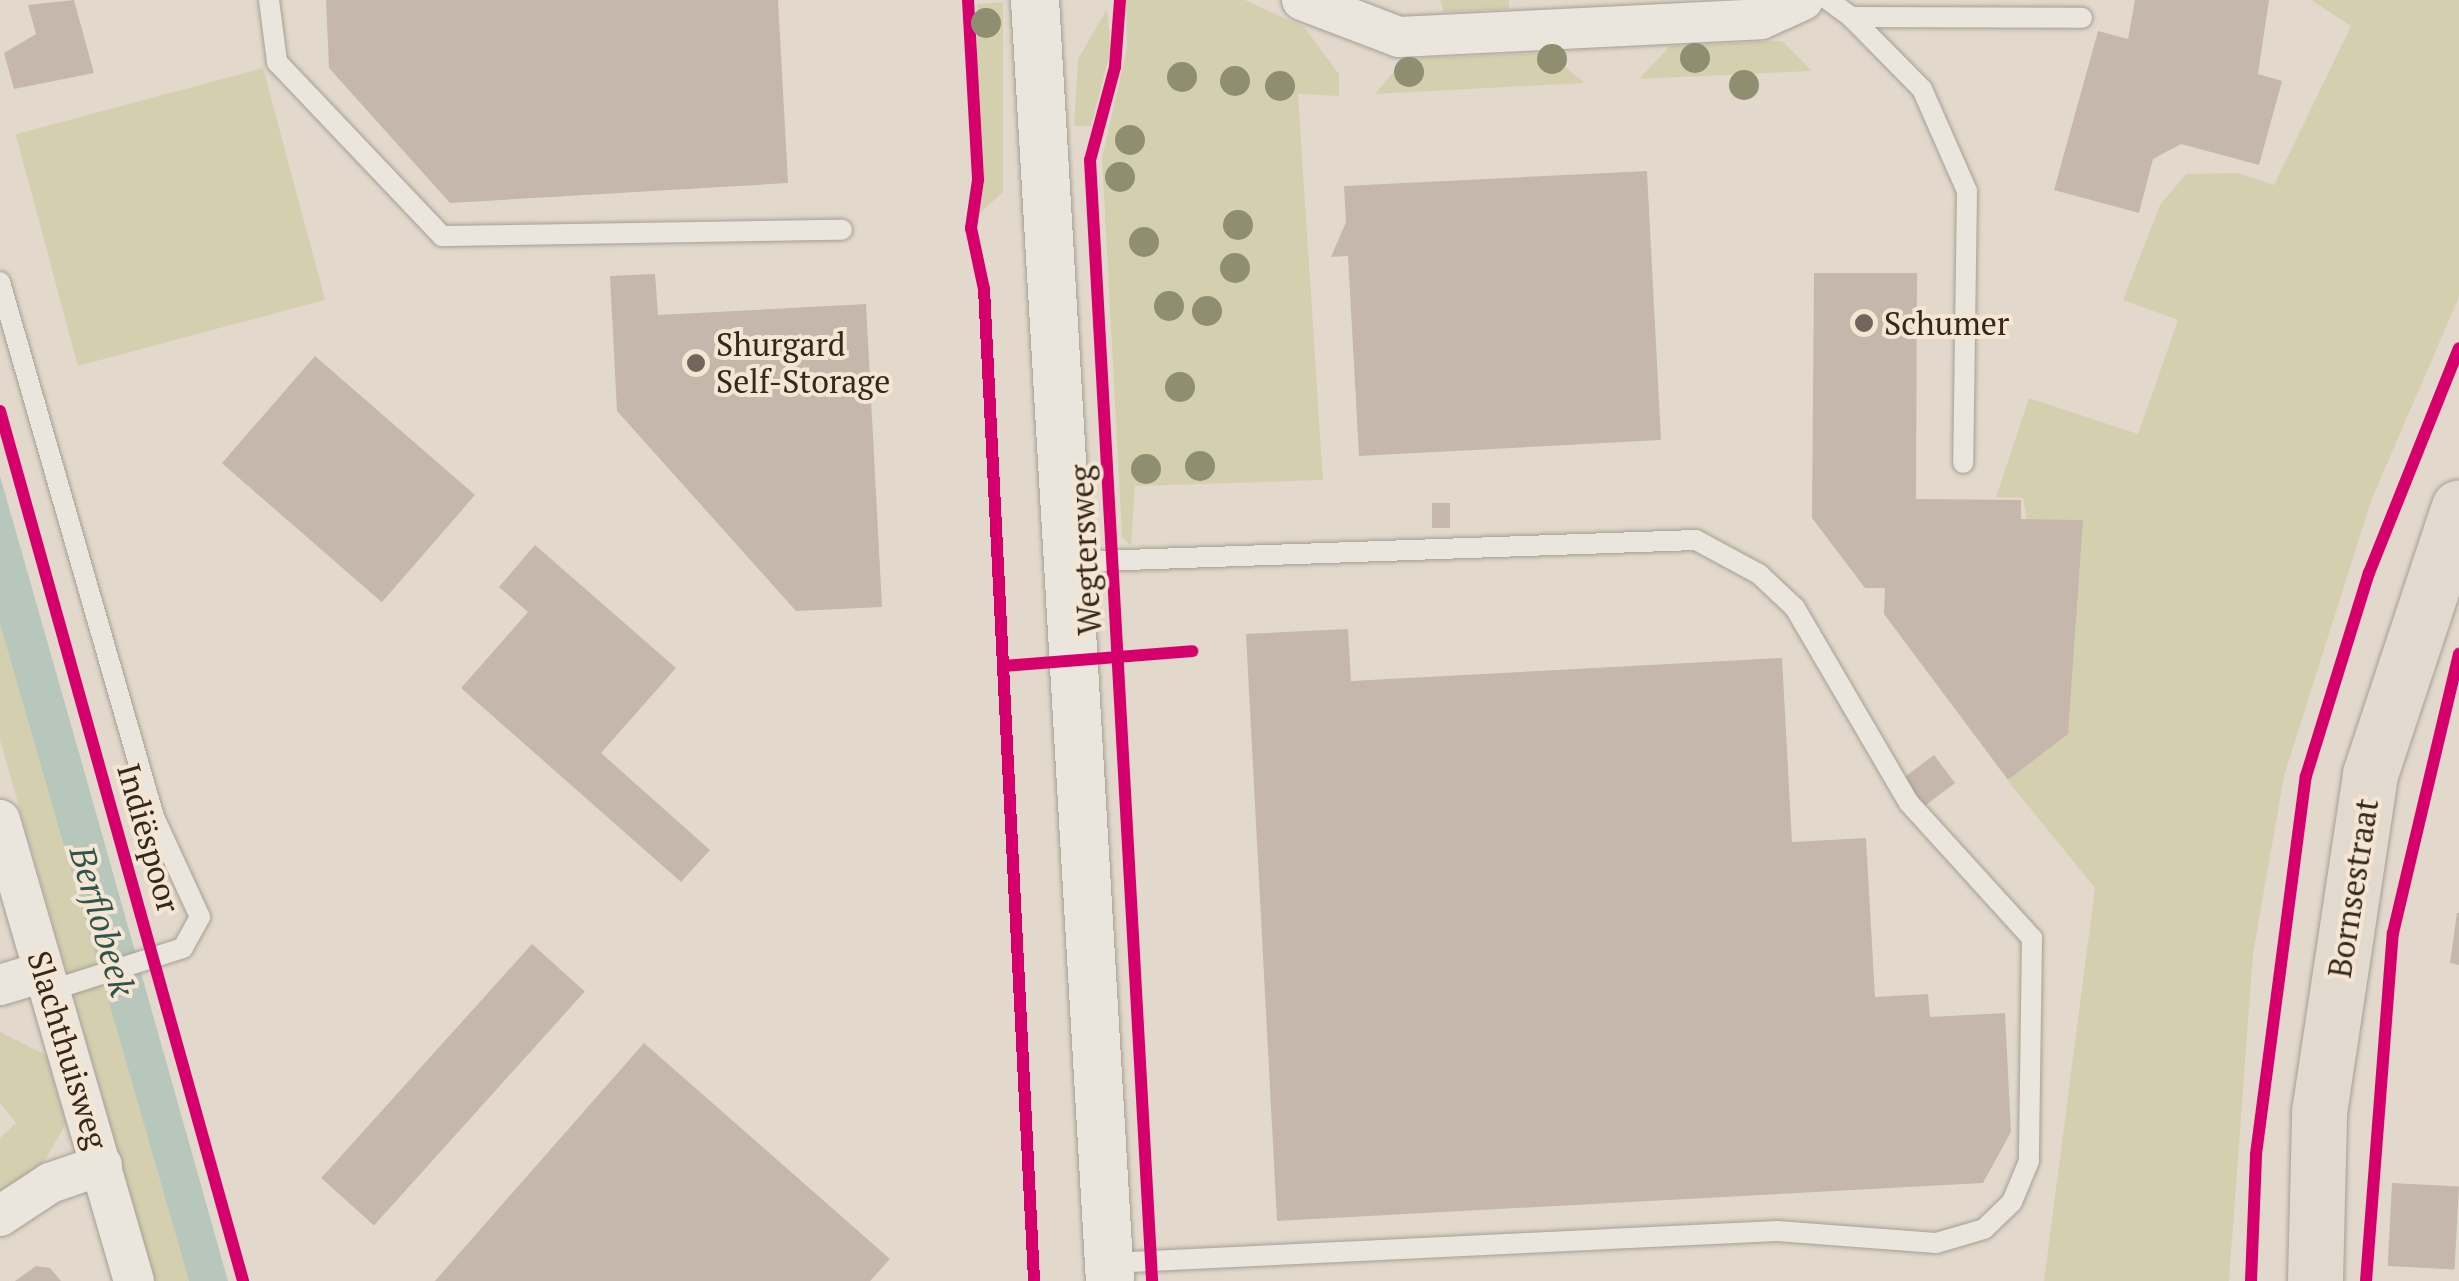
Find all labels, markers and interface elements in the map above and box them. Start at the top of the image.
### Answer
place label: Schumer [1884,304,2009,342]
marker: Schumer [1853,312,1875,334]
place label: Shurgard Self-Storage [716,326,890,401]
marker: Shurgard Self-Storage [685,352,707,374]
street label: Wegtersweg [1061,464,1109,636]
street label: Indiëspoor [109,759,189,917]
street label: Bornsestraat [2320,796,2386,980]
water label: Berflobeek [62,841,144,1001]
street label: Slachthuisweg [20,946,116,1154]

